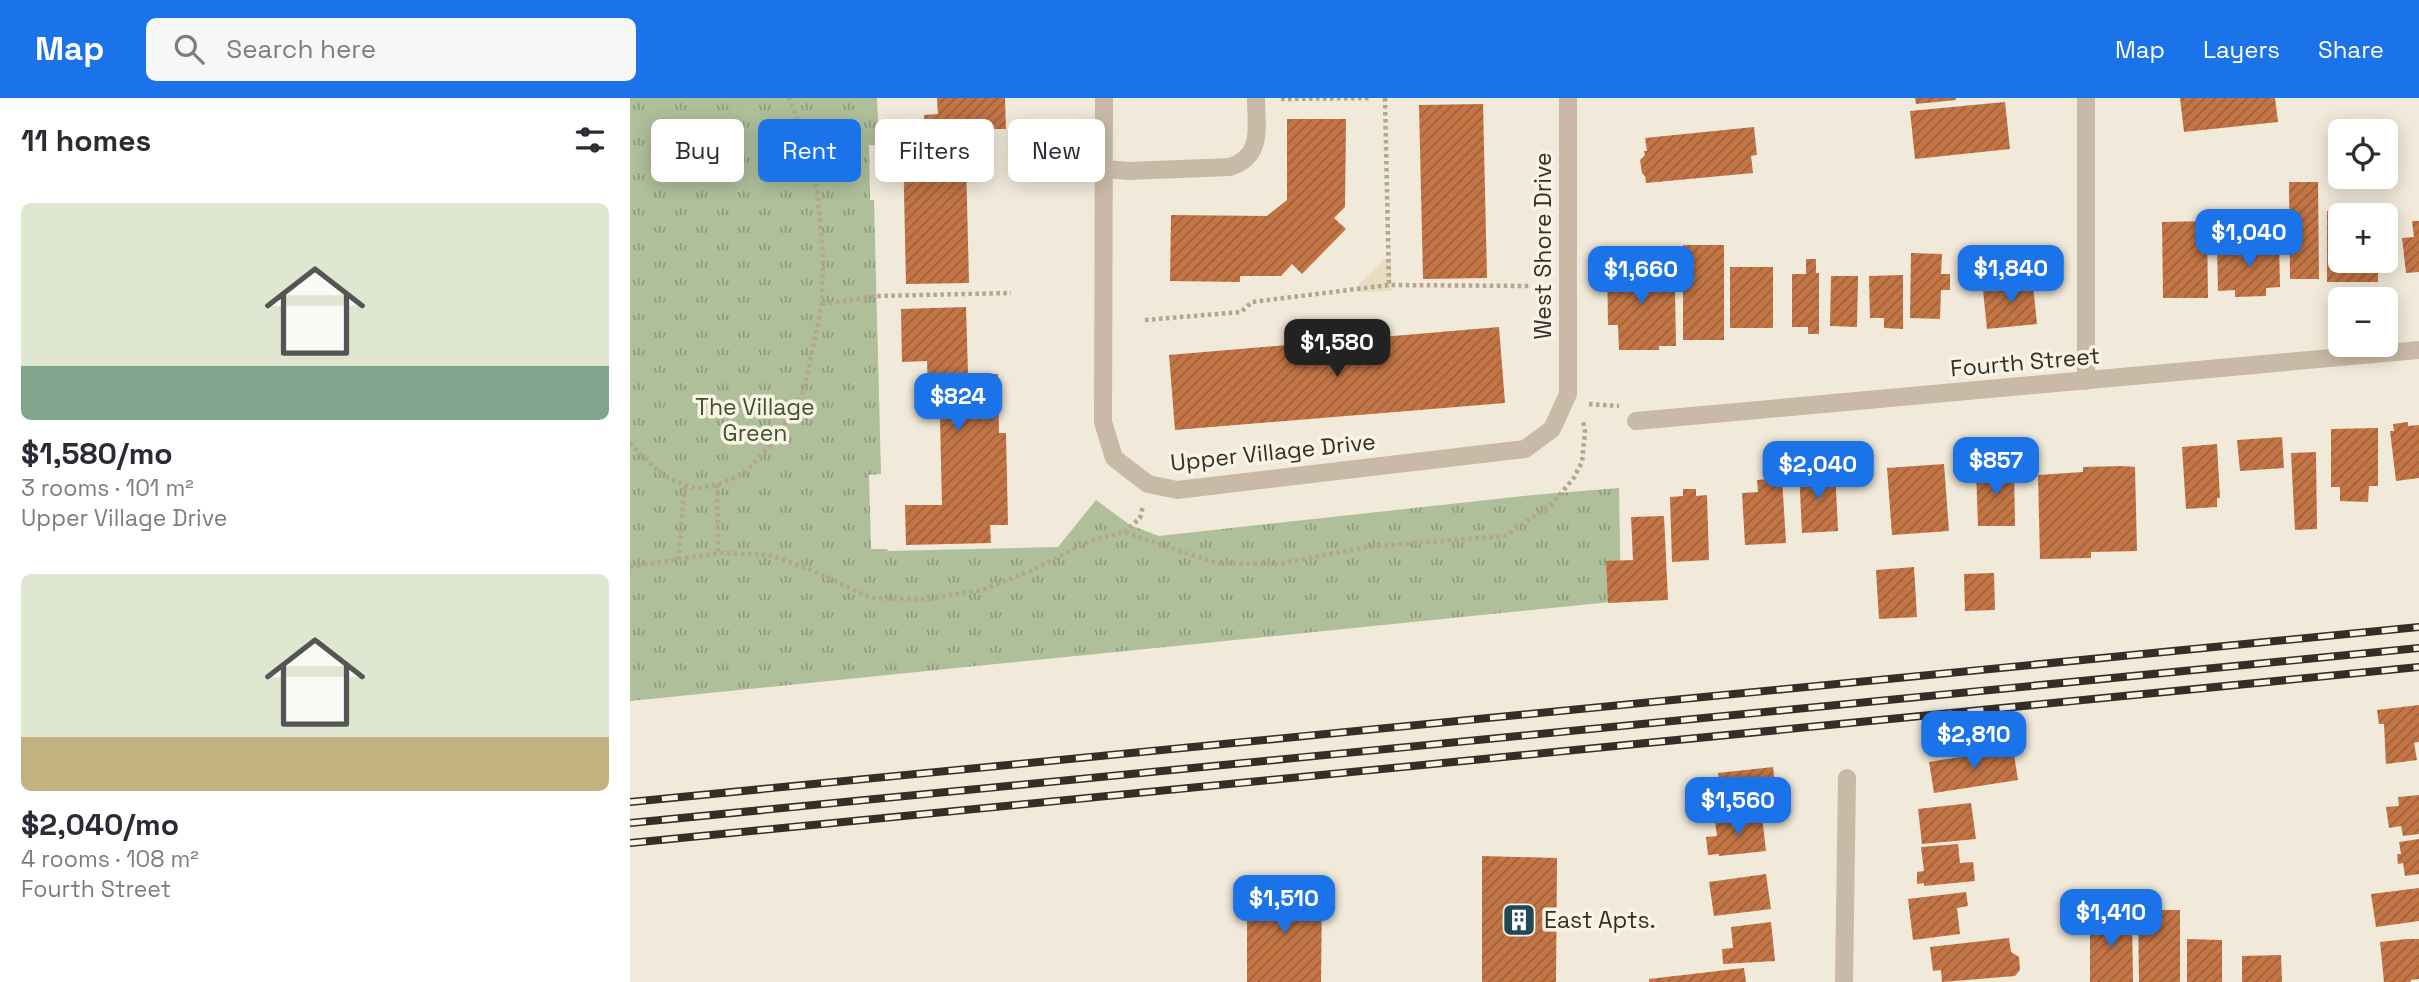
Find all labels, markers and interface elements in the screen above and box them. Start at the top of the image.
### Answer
search box [146,18,636,81]
text: Map [35,28,104,70]
icon: search [170,30,208,68]
text: Search here [226,32,376,66]
text: Map [2115,34,2165,65]
text: Layers [2203,34,2280,65]
text: Share [2318,34,2384,65]
chip: Buy [651,119,744,182]
chip: Rent [758,119,861,182]
chip: Filters [875,119,994,182]
chip: New [1008,119,1105,182]
map controls [2328,119,2398,357]
button: locate [2328,119,2398,189]
text: 11 homes [21,121,151,160]
icon: filters [571,121,609,159]
street label: West Shore Drive [1528,152,1558,340]
button: + [2328,203,2398,273]
pin: $1,040 [2192,209,2306,269]
text: $1,040 [2211,217,2287,247]
pin: $1,660 [1584,246,1698,306]
pin: $1,840 [1954,246,2068,305]
icon: home [252,248,378,374]
text: $1,840 [1974,253,2048,283]
text: $1,660 [1604,254,1678,284]
button: − [2328,287,2398,357]
pin: $1,580 [1280,320,1394,379]
text: $1,580 [1300,327,1374,357]
street label: Fourth Street [1949,341,2101,383]
pin: $824 [917,374,999,433]
text: $824 [930,381,986,411]
park label: The Village Green [695,392,815,448]
street label: Upper Village Drive [1169,426,1377,478]
text: $1,580/mo [21,434,173,473]
pin: $857 [1955,438,2037,497]
pin: $2,040 [1761,442,1875,501]
text: $857 [1969,445,2023,475]
text: $2,040 [1779,449,1857,479]
text: 3 rooms · 101 m² [21,473,194,503]
text: Upper Village Drive [21,503,227,533]
icon: home [252,619,378,745]
pin: $2,810 [1917,712,2031,771]
text: $2,810 [1937,719,2011,749]
pin: $1,560 [1681,778,1795,837]
text: $1,560 [1701,785,1775,815]
text: $2,040/mo [21,805,179,844]
text: 4 rooms · 108 m² [21,844,199,874]
text: Fourth Street [21,874,171,904]
pin: $1,510 [1227,876,1341,935]
text: $1,510 [1249,883,1319,913]
pin: $1,410 [2054,890,2168,949]
text: $1,410 [2076,897,2146,927]
building icon: East Apts. [1500,901,1538,939]
place label: East Apts. [1544,905,1656,935]

